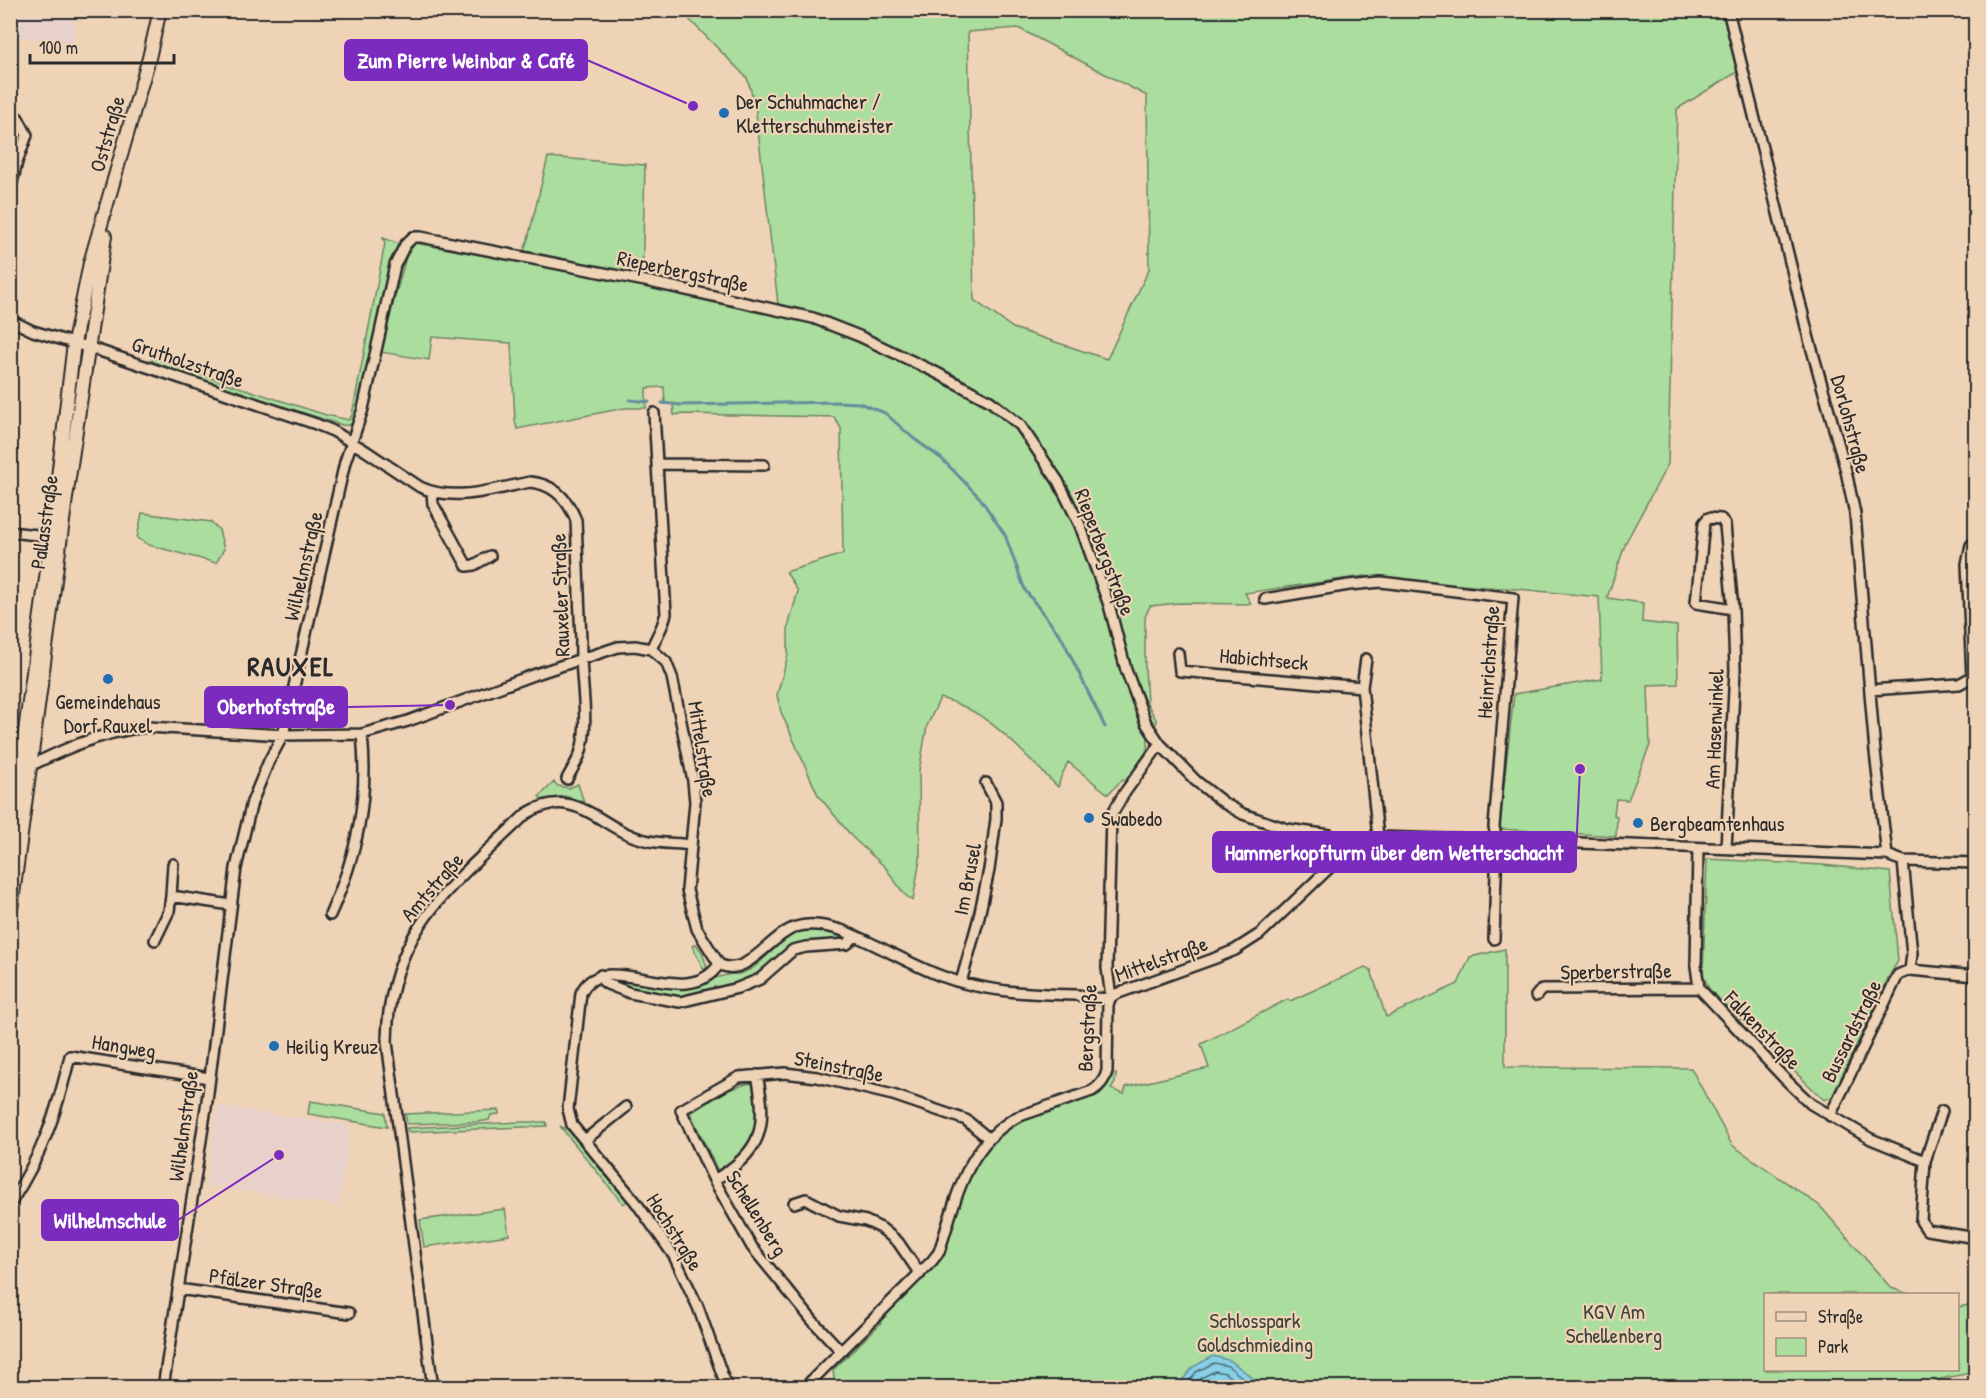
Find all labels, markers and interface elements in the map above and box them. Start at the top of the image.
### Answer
scale bar [30,27,174,65]
text: 100 m [39,35,78,60]
callout: Zum Pierre Weinbar & Café [345,40,587,80]
text: Zum Pierre Weinbar & Café [357,45,575,75]
place label: Der Schuhmacher / Kletterschuhmeister [736,87,893,140]
street label: Oststraße [82,92,132,176]
marker: Der Schuhmacher / Kletterschuhmeister [717,106,731,120]
street label: Rieperbergstraße [615,243,751,299]
street label: Grutholzstraße [128,329,248,395]
street label: Dorlohstraße [1824,372,1878,476]
street label: Pallasstraße [23,473,65,571]
street label: Rieperbergstraße [1068,484,1142,620]
street label: Wilhelmstraße [276,508,330,624]
street label: Rauxeler Straße [543,533,577,657]
street label: Heinrichstraße [1470,605,1506,719]
street label: Habichtseck [1218,641,1310,677]
district label: RAUXEL [247,648,335,684]
street label: Am Hasenwinkel [1697,668,1731,789]
marker: Gemeindehaus Dorf Rauxel [101,672,115,686]
place label: Gemeindehaus Dorf Rauxel [55,687,161,740]
callout: Oberhofstraße [205,687,347,727]
text: Oberhofstraße [217,691,335,722]
street label: Mittelstraße [681,699,725,799]
place label: Swabedo [1101,804,1162,833]
place label: Bergbeamtenhaus [1650,809,1785,838]
marker: Swabedo [1082,811,1096,825]
marker: Bergbeamtenhaus [1631,816,1645,830]
callout: Hammerkopfturm über dem Wetterschacht [1213,832,1576,872]
text: Hammerkopfturm über dem Wetterschacht [1225,837,1565,868]
street label: Im Brusel [946,840,988,918]
street label: Amtstraße [394,846,470,928]
street label: Mittelstraße [1111,929,1211,989]
street label: Sperberstraße [1560,956,1672,986]
street label: Bussardstraße [1814,975,1888,1087]
street label: Falkenstraße [1717,983,1808,1076]
street label: Bergstraße [1070,984,1104,1072]
street label: Hangweg [90,1027,158,1065]
place label: Heilig Kreuz [286,1032,378,1061]
marker: Heilig Kreuz [267,1039,281,1053]
street label: Steinstraße [792,1043,886,1089]
street label: Wilhelmstraße [161,1069,205,1183]
street label: Schellenberg [719,1164,795,1262]
street label: Hochstraße [640,1188,710,1276]
callout: Wilhelmschule [42,1200,178,1240]
text: Wilhelmschule [54,1205,167,1235]
street label: Pfälzer Straße [207,1261,325,1305]
legend [1764,1293,1959,1371]
park label: KGV Am Schellenberg [1566,1297,1662,1350]
text: Straße [1818,1304,1863,1329]
park label: Schlosspark Goldschmieding [1197,1306,1313,1359]
text: Park [1818,1334,1849,1359]

